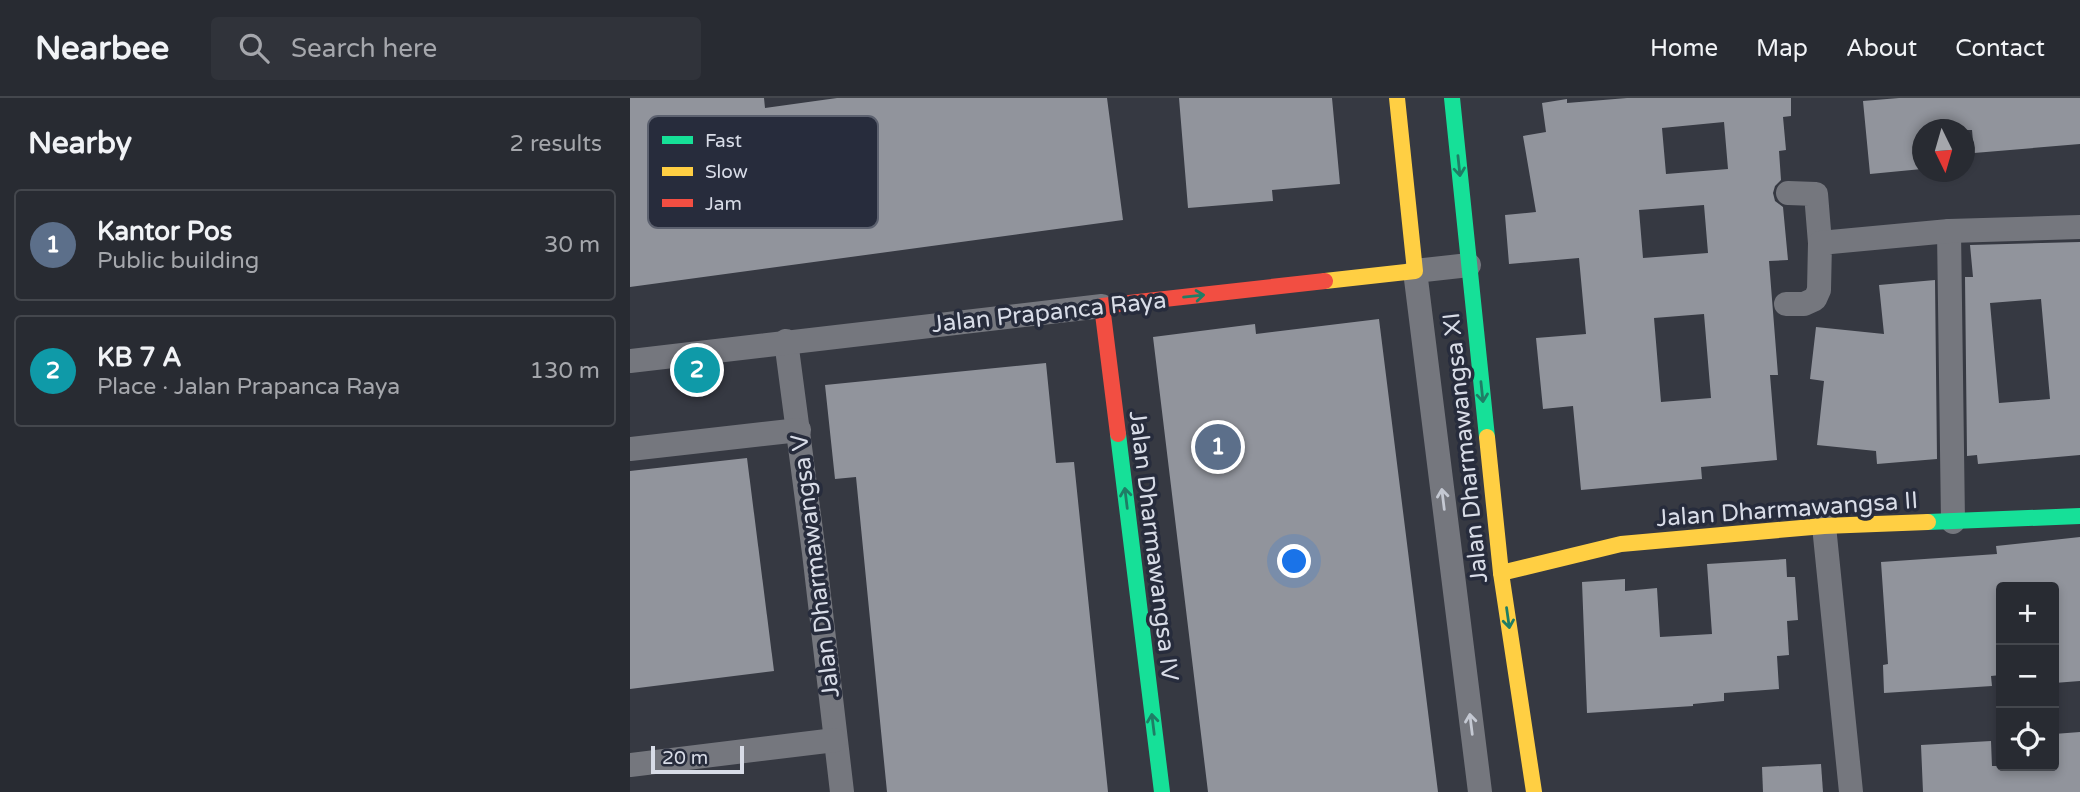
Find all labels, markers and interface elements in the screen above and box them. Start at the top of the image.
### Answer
search box [211,17,701,80]
text: Nearbee [35,29,169,68]
icon: search [235,29,273,67]
text: Search here [291,33,437,64]
text: Home [1650,34,1718,63]
text: Map [1756,34,1808,63]
text: About [1846,34,1917,63]
text: Contact [1955,34,2045,63]
legend [648,116,878,228]
north arrow [1912,119,1975,182]
text: Nearby [28,125,132,162]
text: 2 results [509,130,602,158]
text: Fast [705,130,742,152]
one-way arrow [1452,154,1465,177]
text: Slow [705,161,748,183]
text: Jam [705,193,742,215]
text: Kantor Pos [97,216,232,247]
text: 1 [46,231,60,259]
text: 30 m [544,231,600,259]
text: Public building [97,247,259,275]
street label: Jalan Prapanca Raya [930,286,1168,339]
one-way arrow [1182,289,1205,302]
street label: Jalan Dharmawangsa XI [1437,311,1494,585]
text: KB 7 A [97,342,182,373]
pin: 2 [674,344,720,396]
text: 2 [46,357,60,385]
text: 130 m [530,357,600,385]
text: Place · Jalan Prapanca Raya [97,373,400,401]
one-way arrow [1476,380,1489,403]
street label: Jalan Dharmawangsa IV [1123,409,1185,683]
pin: 1 [1195,421,1241,473]
street label: Jalan Dharmawangsa V [785,432,846,699]
street label: Jalan Dharmawangsa II [1655,486,1919,533]
one-way arrow [1119,488,1132,510]
one-way arrow [1437,488,1450,510]
your location [1277,544,1311,578]
map controls [1996,582,2059,771]
button: + [1996,582,2059,645]
one-way arrow [1502,606,1515,629]
button: − [1996,645,2059,708]
button: locate [1996,708,2059,771]
one-way arrow [1147,713,1160,736]
one-way arrow [1465,713,1478,736]
scale bar [651,743,744,775]
text: 20 m [662,747,708,769]

